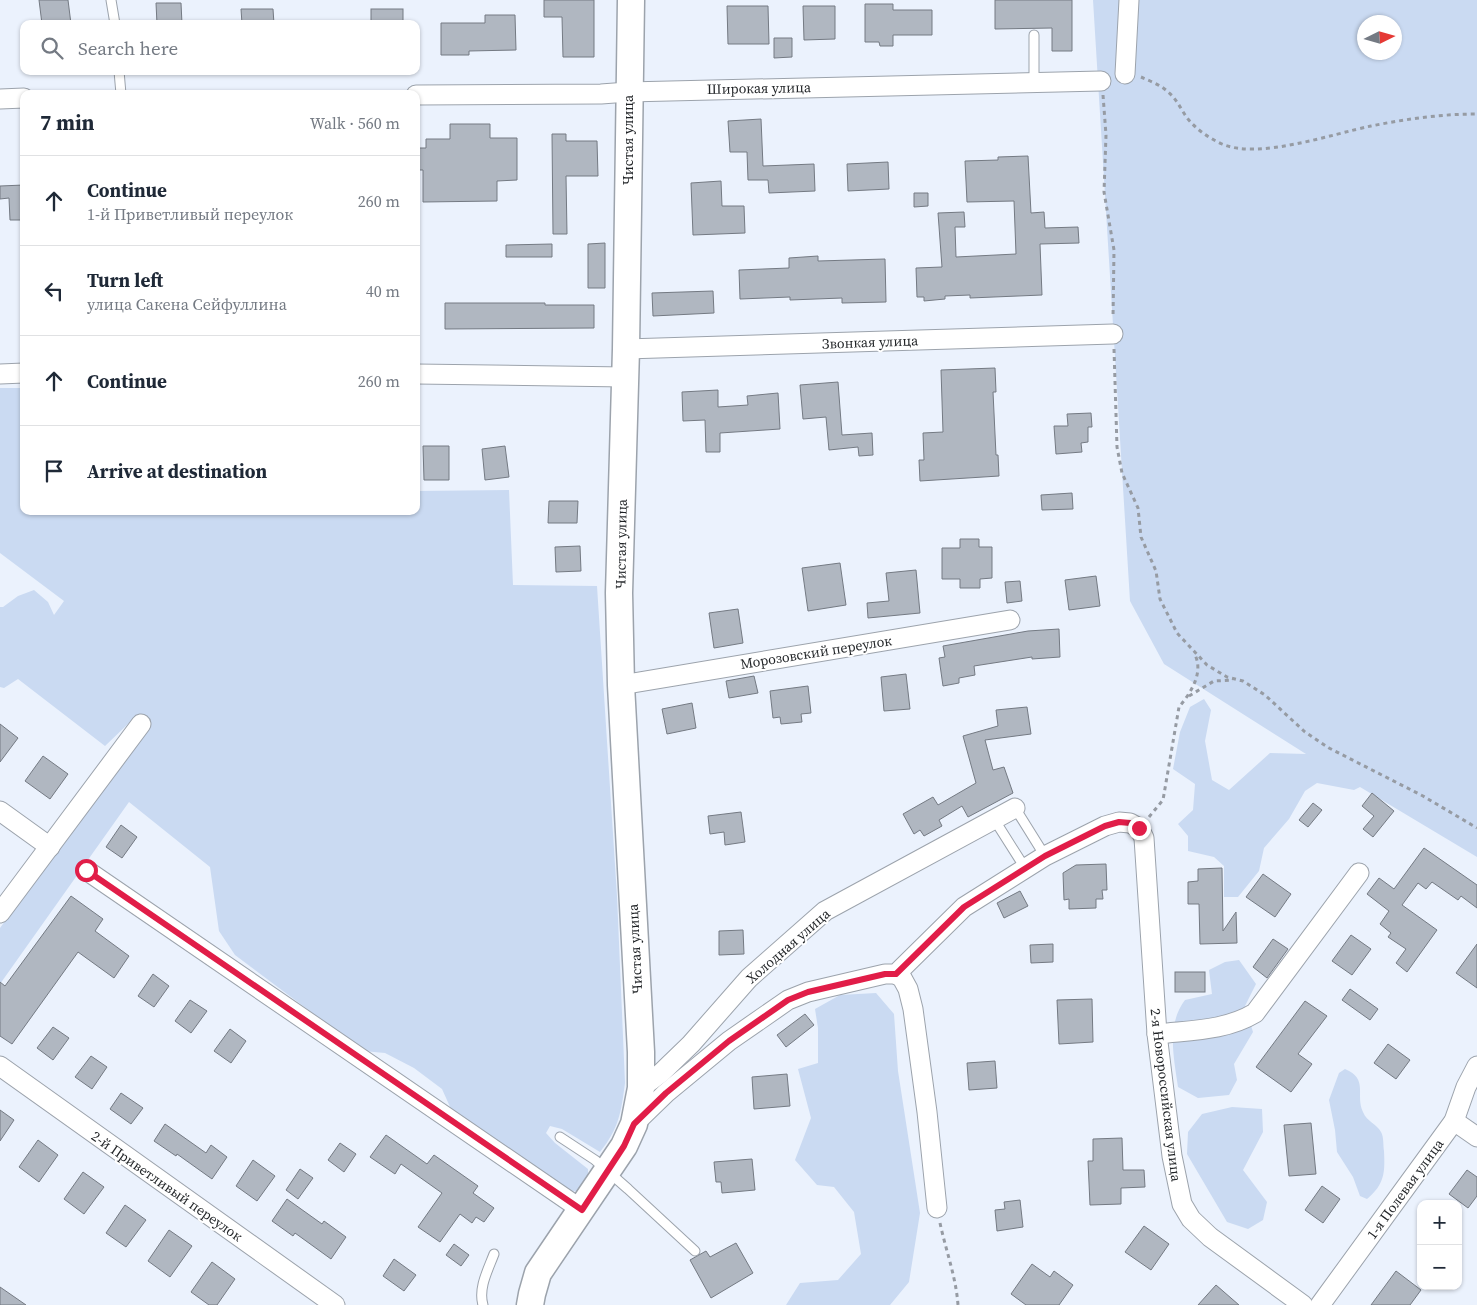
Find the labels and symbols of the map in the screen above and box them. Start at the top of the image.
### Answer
north arrow [1357,15,1402,60]
street label: Широкая улица [707,77,812,99]
street label: Чистая улица [618,94,638,185]
street label: Звонкая улица [822,330,919,354]
street label: Чистая улица [610,498,632,589]
street label: Морозовский переулок [739,630,893,674]
route end [1128,817,1151,840]
route start [75,859,98,882]
street label: Чистая улица [623,903,647,995]
street label: Холодная улица [742,903,835,988]
street label: 2-я Новороссийская улица [1145,1007,1187,1184]
street label: 2-й Приветливый переулок [87,1126,247,1246]
street label: 1-я Полевая улица [1362,1134,1449,1243]

